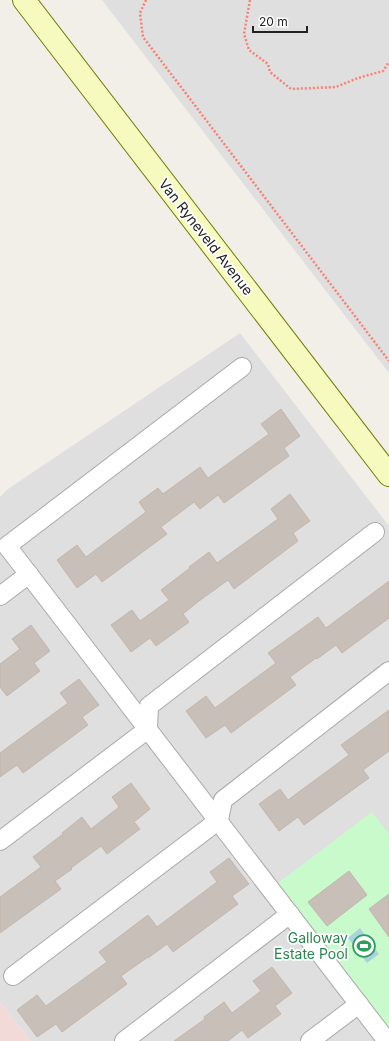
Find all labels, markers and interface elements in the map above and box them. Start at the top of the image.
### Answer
scale bar [253,8,307,34]
text: 20 m [259,14,288,29]
street label: Van Ryneveld Avenue [156,175,257,298]
place label: Galloway Estate Pool [274,929,348,962]
sports icon: Galloway Estate Pool [351,933,377,959]

